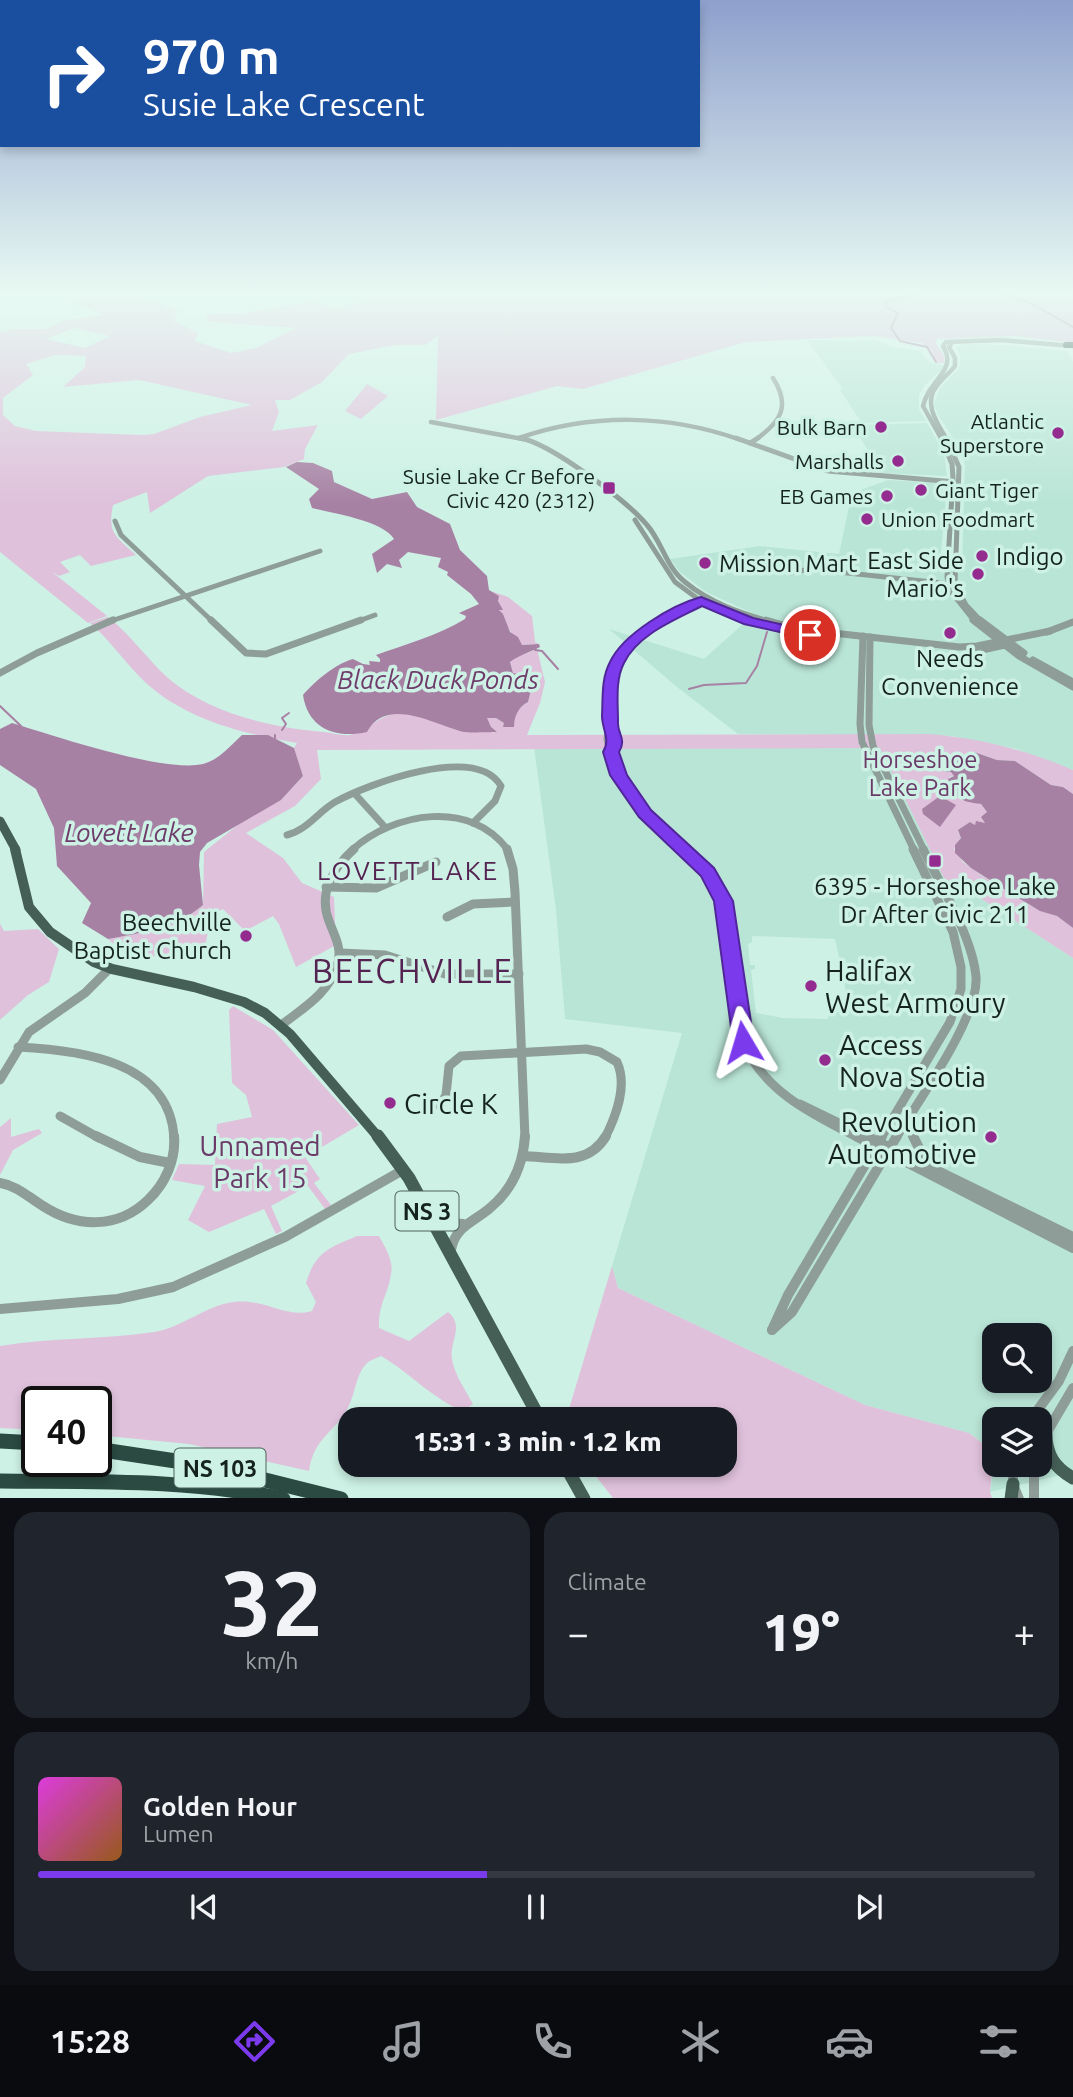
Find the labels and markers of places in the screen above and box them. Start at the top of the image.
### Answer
place label: Atlantic Superstore [940,409,1044,457]
place label: Bulk Barn [777,415,867,439]
marker: Bulk Barn [873,419,889,435]
marker: Atlantic Superstore [1050,425,1066,441]
place label: Marshalls [795,449,884,473]
marker: Marshalls [890,453,906,469]
place label: Susie Lake Cr Before Civic 420 (2312) [403,464,595,512]
place label: Giant Tiger [935,478,1039,502]
marker: Susie Lake Cr Before Civic 420 (2312) [601,480,617,496]
marker: Giant Tiger [913,482,929,498]
place label: EB Games [780,484,873,508]
marker: EB Games [879,488,895,504]
place label: Union Foodmart [881,507,1035,531]
marker: Union Foodmart [859,511,875,527]
place label: Indigo [996,543,1064,570]
place label: East Side Mario's [867,547,964,602]
marker: Indigo [974,548,990,564]
place label: Mission Mart [719,550,858,577]
marker: Mission Mart [697,555,713,571]
marker: East Side Mario's [970,566,986,582]
pin [780,605,840,665]
marker: Needs Convenience [942,625,958,641]
place label: Needs Convenience [881,645,1019,700]
marker: 6395 - Horseshoe Lake Dr After Civic 211 [927,853,943,869]
place label: 6395 - Horseshoe Lake Dr After Civic 211 [814,873,1056,928]
place label: Beechville Baptist Church [74,909,232,964]
marker: Beechville Baptist Church [238,928,254,944]
place label: Halifax West Armoury [825,955,1006,1018]
marker: Halifax West Armoury [803,978,819,994]
place label: Access Nova Scotia [839,1029,986,1092]
marker: Access Nova Scotia [817,1052,833,1068]
place label: Circle K [404,1088,498,1119]
marker: Circle K [382,1095,398,1111]
place label: Revolution Automotive [828,1106,977,1169]
marker: Revolution Automotive [983,1129,999,1145]

